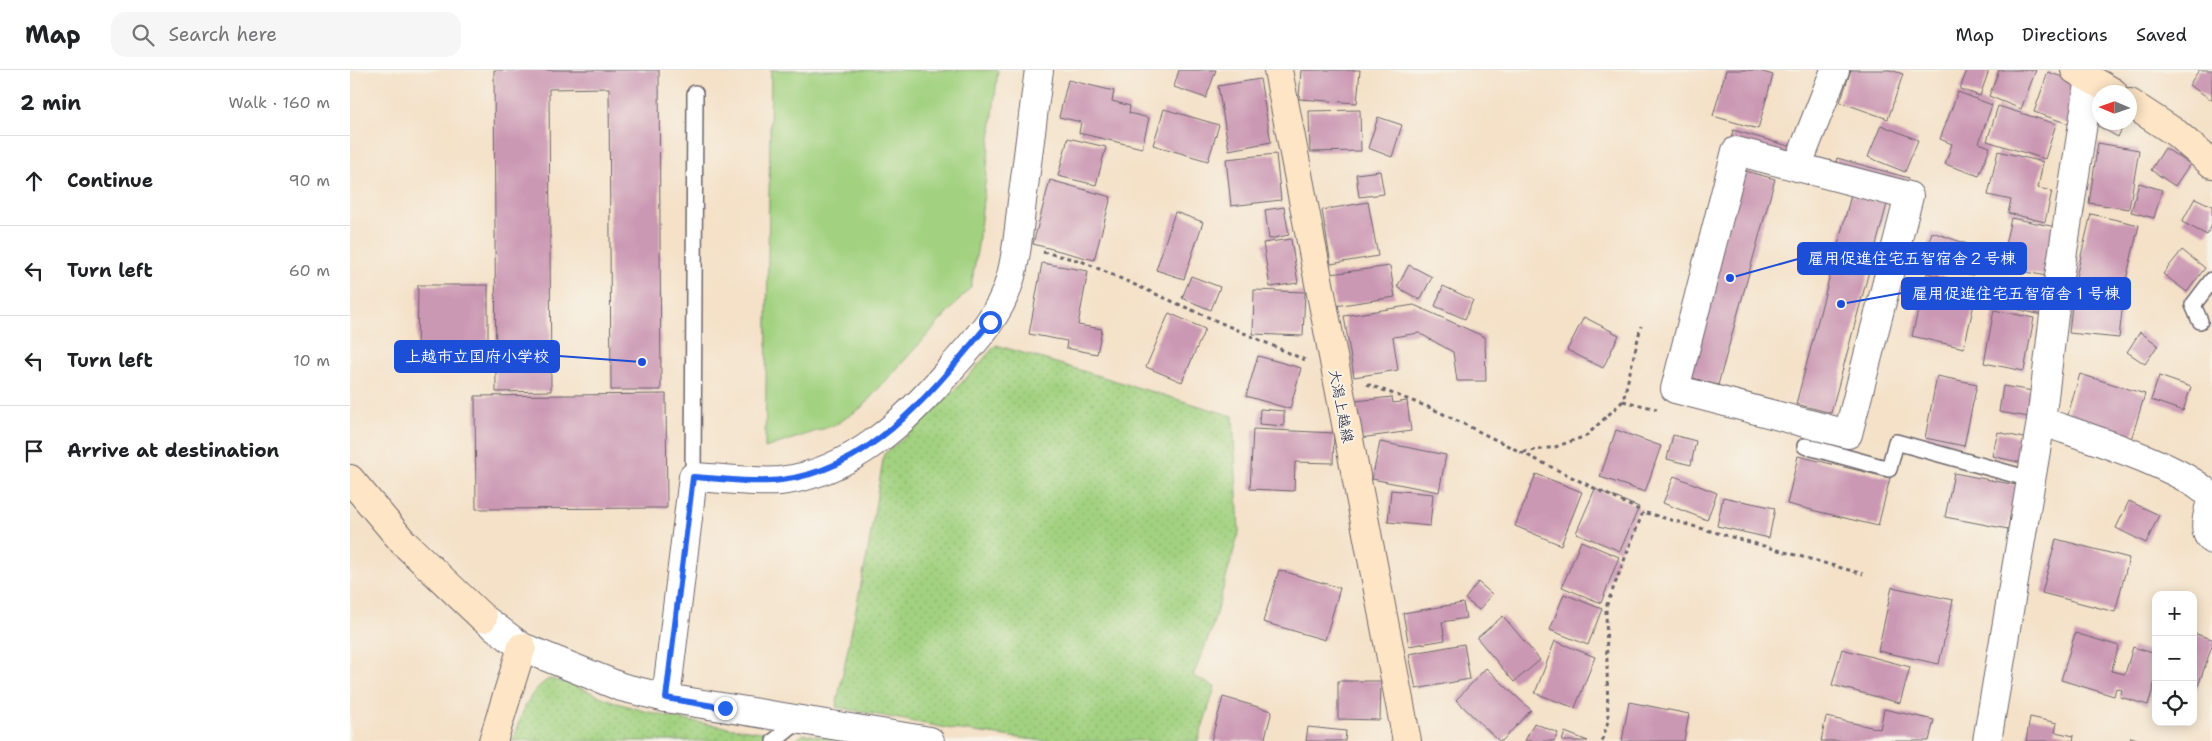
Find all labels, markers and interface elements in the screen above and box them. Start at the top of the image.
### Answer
search box [111,12,461,57]
text: Map [25,19,81,51]
icon: search [129,21,157,49]
text: Search here [169,22,277,47]
text: Map [1956,23,1994,47]
text: Directions [2022,23,2108,47]
text: Saved [2136,23,2187,47]
north arrow [2092,85,2137,130]
text: 2 min [20,89,81,117]
text: Walk · 160 m [229,92,330,113]
icon: ahead [20,167,48,195]
text: Continue [67,168,153,193]
text: 90 m [289,170,330,191]
callout: 雇用促進住宅五智宿舎２号棟 [1798,243,2026,274]
text: 雇用促進住宅五智宿舎２号棟 [1808,248,2017,269]
icon: left [20,257,48,285]
text: Turn left [67,258,153,283]
text: 60 m [289,260,330,281]
callout: 雇用促進住宅五智宿舎１号棟 [1902,278,2130,309]
text: 雇用促進住宅五智宿舎１号棟 [1912,283,2121,304]
route start [979,311,1002,334]
callout: 上越市立国府小学校 [395,341,559,372]
text: 上越市立国府小学校 [405,346,549,367]
icon: left [20,347,48,375]
text: Turn left [67,348,153,373]
text: 10 m [293,350,330,371]
street label: 大潟上越線 [1324,367,1358,445]
icon: arrive [20,437,48,465]
text: Arrive at destination [67,438,279,463]
map controls [2152,591,2197,726]
button: + [2152,591,2197,636]
button: − [2152,636,2197,681]
button: locate [2152,681,2197,726]
route end [714,697,737,720]

